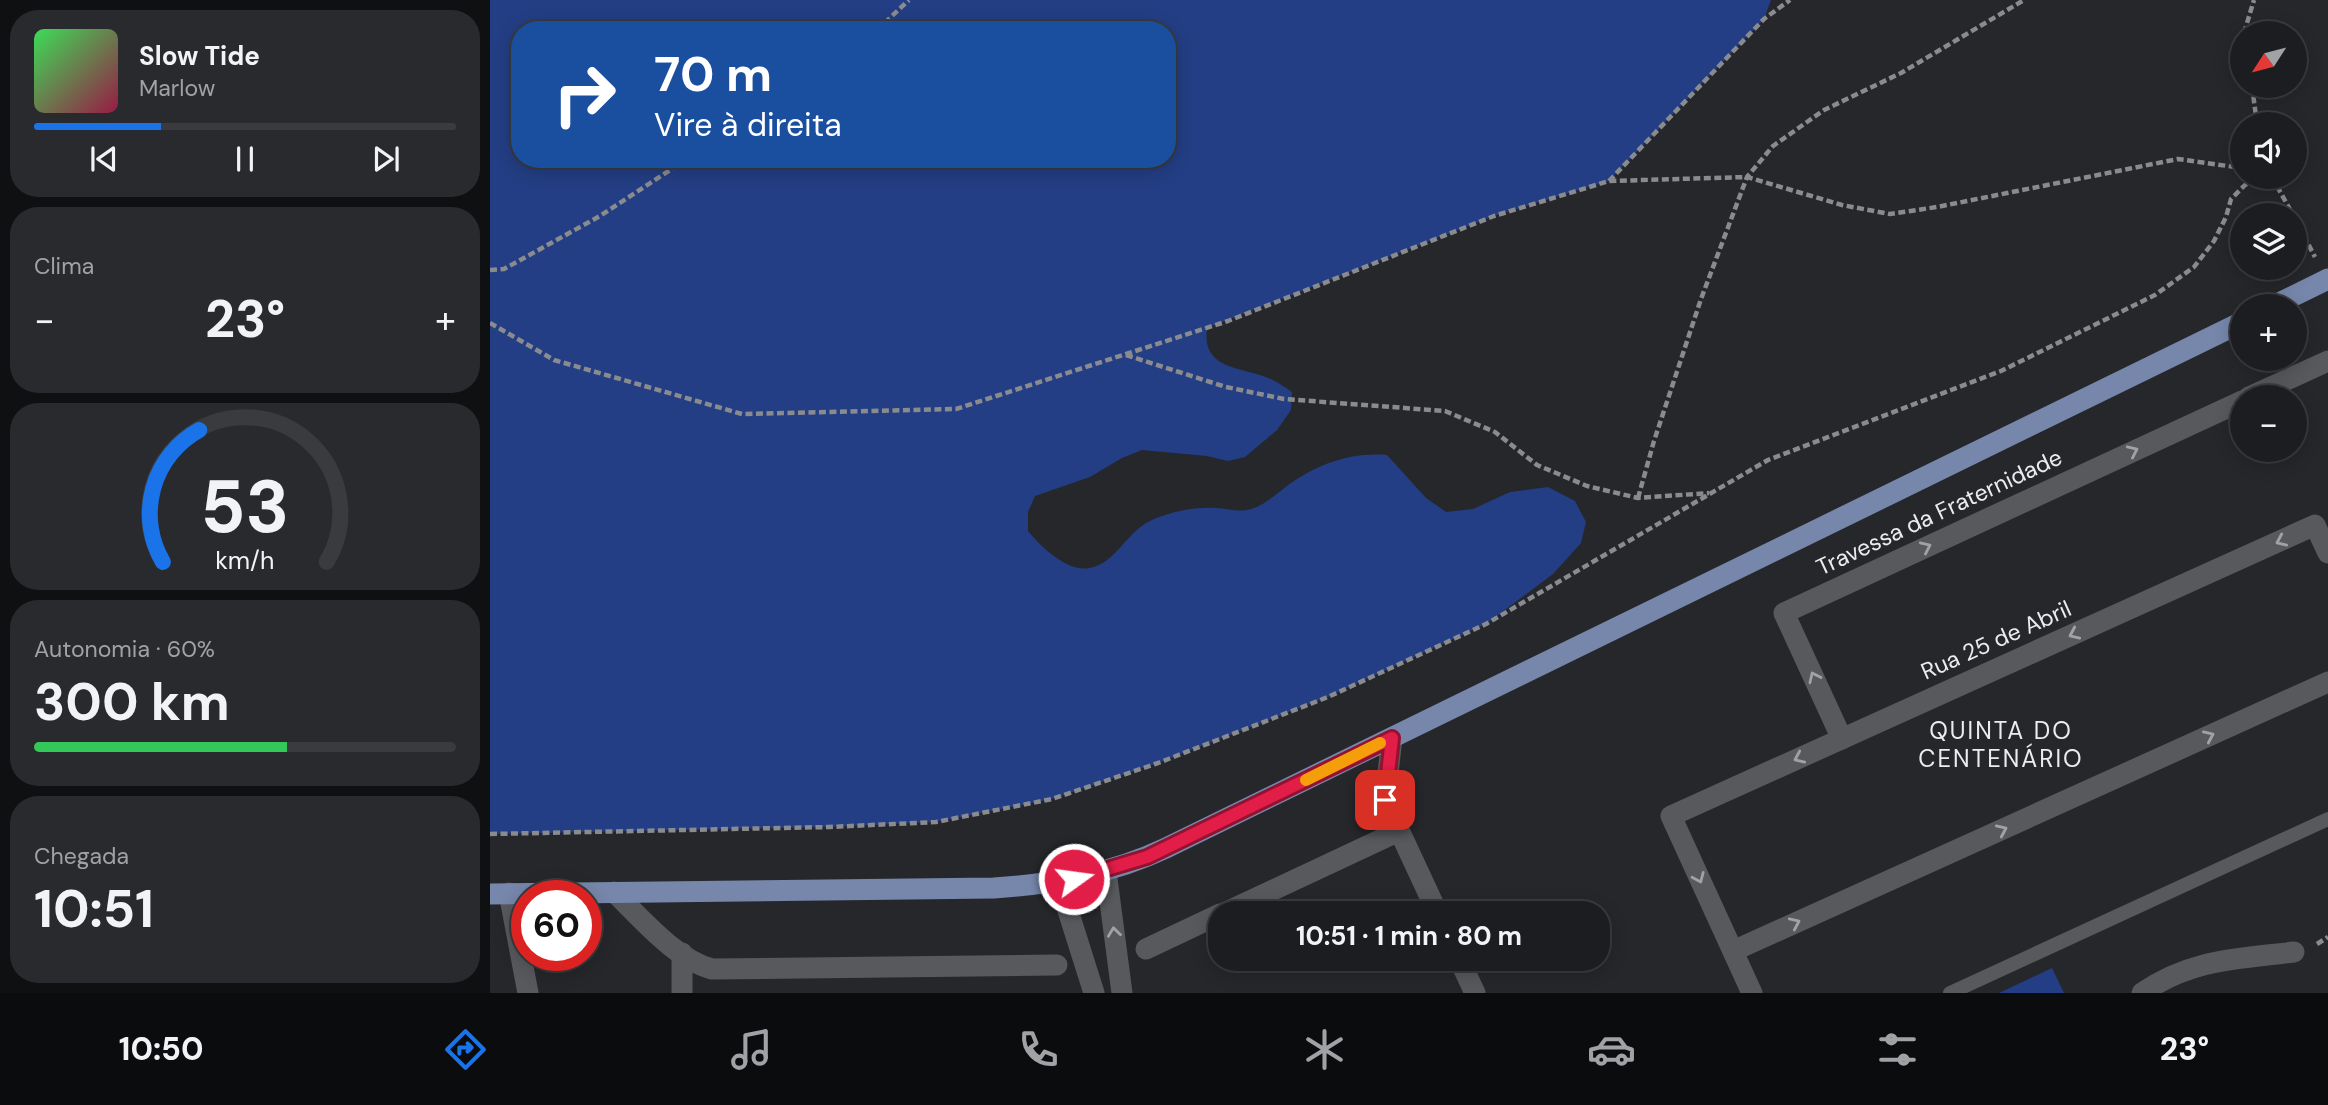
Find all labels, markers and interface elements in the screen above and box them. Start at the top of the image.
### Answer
north arrow [2230,21,2306,98]
map controls [2230,21,2307,462]
text: Slow Tide [139,39,260,73]
text: 70 m [654,42,772,106]
icon: right [539,49,630,140]
text: Marlow [139,73,215,103]
text: Vire à direita [654,104,842,146]
button: sound [2230,112,2307,189]
icon: previous [85,140,123,178]
icon: pause [226,140,264,178]
icon: next [367,140,405,178]
button: layers [2230,203,2307,280]
text: Clima [34,251,94,281]
text: 23° [205,285,285,353]
button: + [2230,294,2307,371]
text: − [34,295,55,345]
text: + [435,295,456,345]
button: − [2230,385,2307,462]
street label: Travessa da Fraternidade [1811,442,2067,582]
one-way arrow [2126,445,2138,459]
text: 53 [200,461,290,556]
one-way arrow [2276,533,2288,547]
one-way arrow [1919,541,1931,555]
text: km/h [215,544,275,577]
street label: Rua 25 de Abril [1916,593,2076,687]
one-way arrow [2069,626,2081,640]
text: Autonomia · 60% [34,634,215,664]
text: 300 km [34,668,230,736]
one-way arrow [1808,672,1822,684]
district label: QUINTA DO CENTENÁRIO [1918,715,2084,774]
one-way arrow [2202,730,2215,744]
one-way arrow [1794,750,1807,764]
pin [1355,770,1415,830]
icon: arrive [1366,781,1404,819]
one-way arrow [1995,824,2007,838]
text: Chegada [34,841,129,871]
position arrow [1037,842,1111,916]
one-way arrow [1691,871,1705,884]
text: 10:51 [34,875,154,943]
speed limit sign: 60 [511,880,602,971]
one-way arrow [1788,917,1800,931]
text: 10:51 · 1 min · 80 m [1296,919,1522,953]
one-way arrow [1107,926,1122,938]
icon: directions [441,1025,490,1074]
icon: music [727,1025,776,1074]
icon: phone [1014,1025,1063,1074]
icon: climate [1300,1025,1349,1074]
icon: car [1587,1025,1636,1074]
icon: filters [1873,1025,1922,1074]
text: 10:50 [119,1028,203,1070]
text: 23° [2160,1028,2209,1070]

